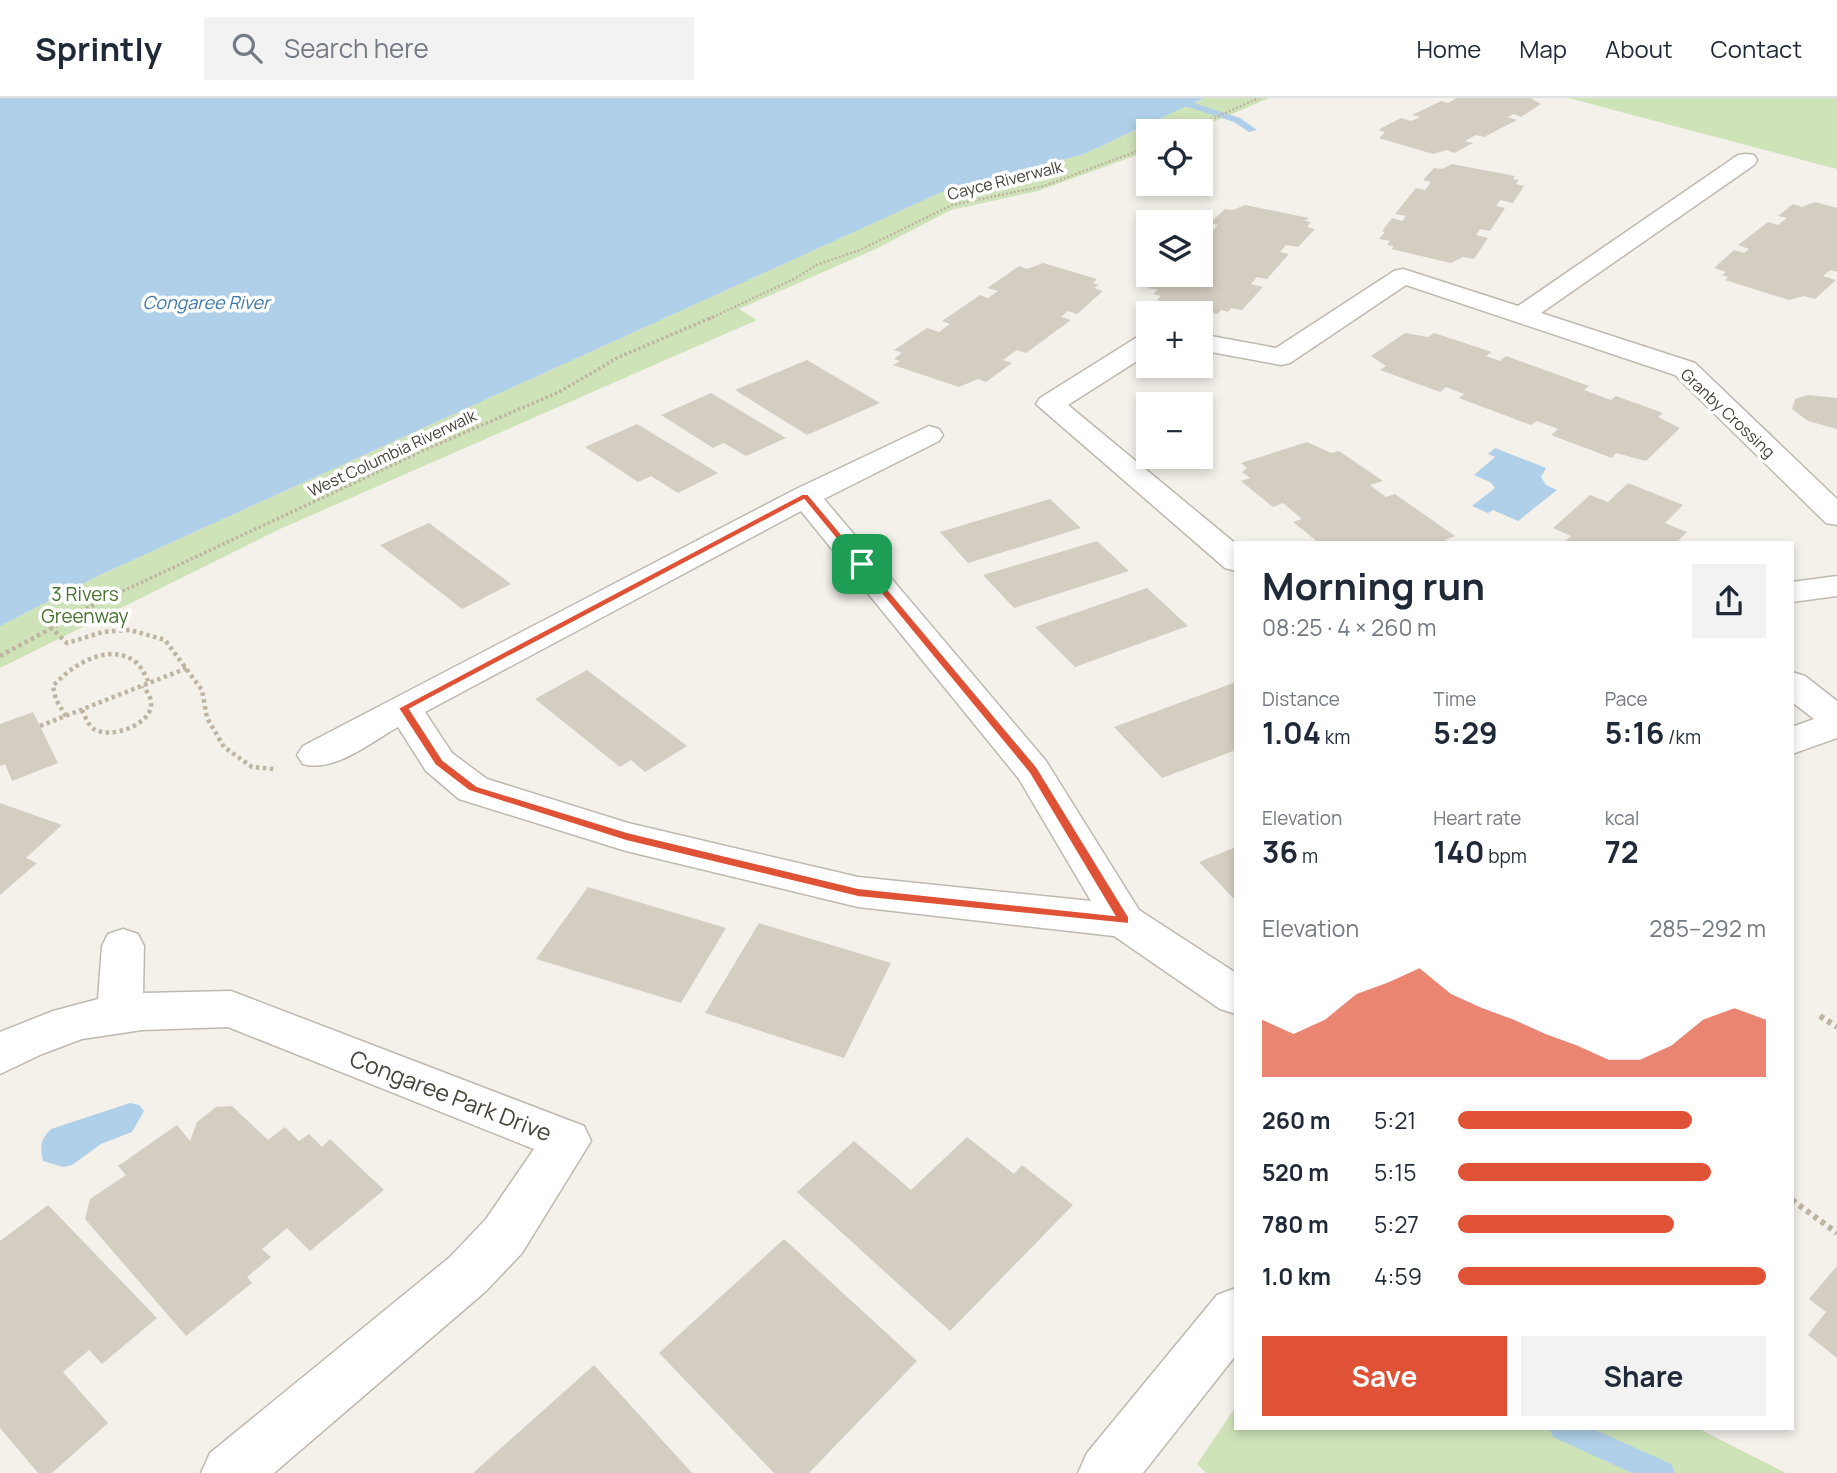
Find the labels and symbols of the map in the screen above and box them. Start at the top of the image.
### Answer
street label: Cayce Riverwalk [945,155,1066,205]
water label: Congaree River [142,290,272,314]
street label: Granby Crossing [1676,363,1780,463]
street label: West Columbia Riverwalk [304,404,481,502]
pin [832,534,892,594]
park label: 3 Rivers Greenway [41,581,129,629]
street label: Congaree Park Drive [345,1042,557,1148]

